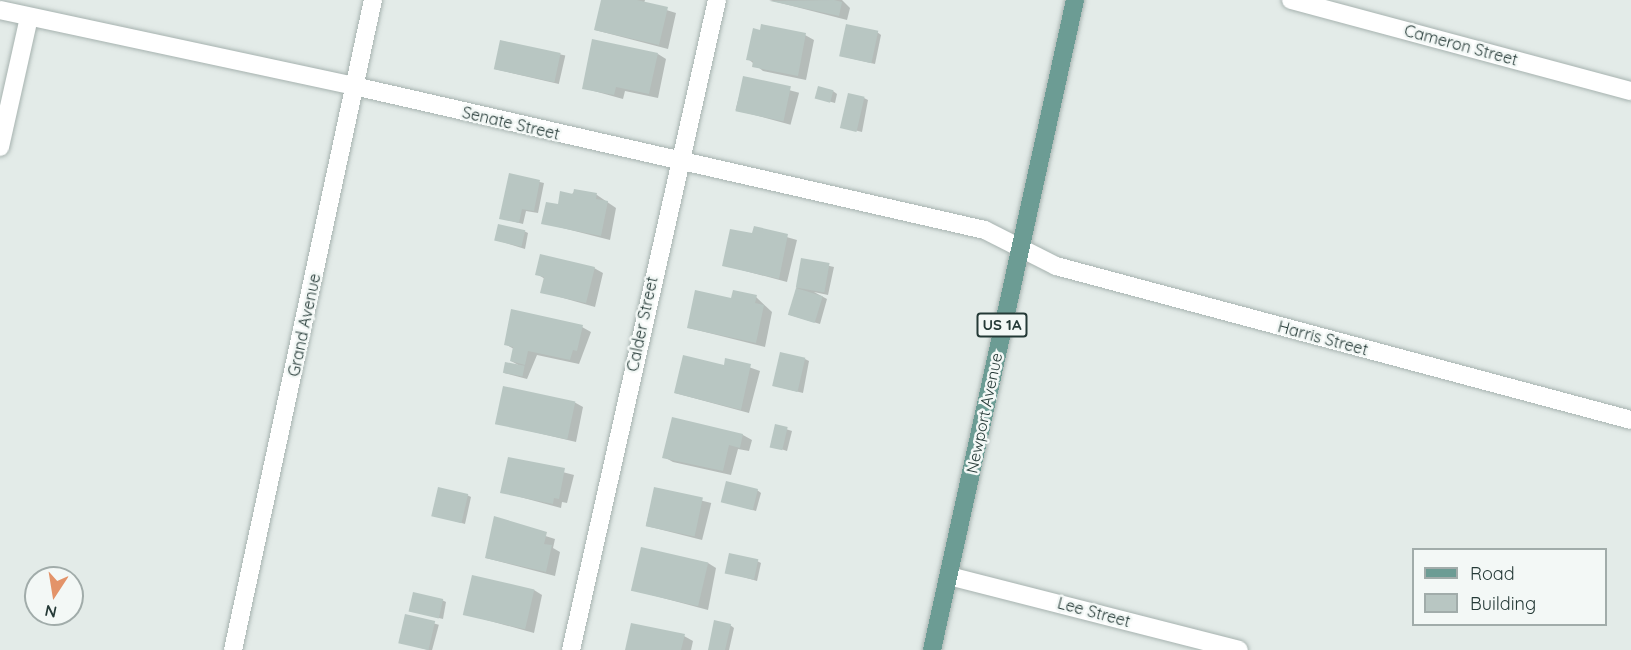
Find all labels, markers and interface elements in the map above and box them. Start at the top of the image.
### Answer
street label: Cameron Street [1402,21,1520,69]
street label: Senate Street [460,102,562,144]
street label: Grand Avenue [284,272,324,378]
street label: Calder Street [623,275,661,373]
road number: US 1A [976,313,1028,337]
street label: Harris Street [1276,317,1370,359]
street label: Newport Avenue [962,351,1006,475]
legend [1412,548,1607,626]
text: Road [1470,562,1515,585]
north arrow [24,566,84,626]
text: Building [1470,592,1536,615]
street label: Lee Street [1055,593,1133,631]
text: N [43,601,59,623]

